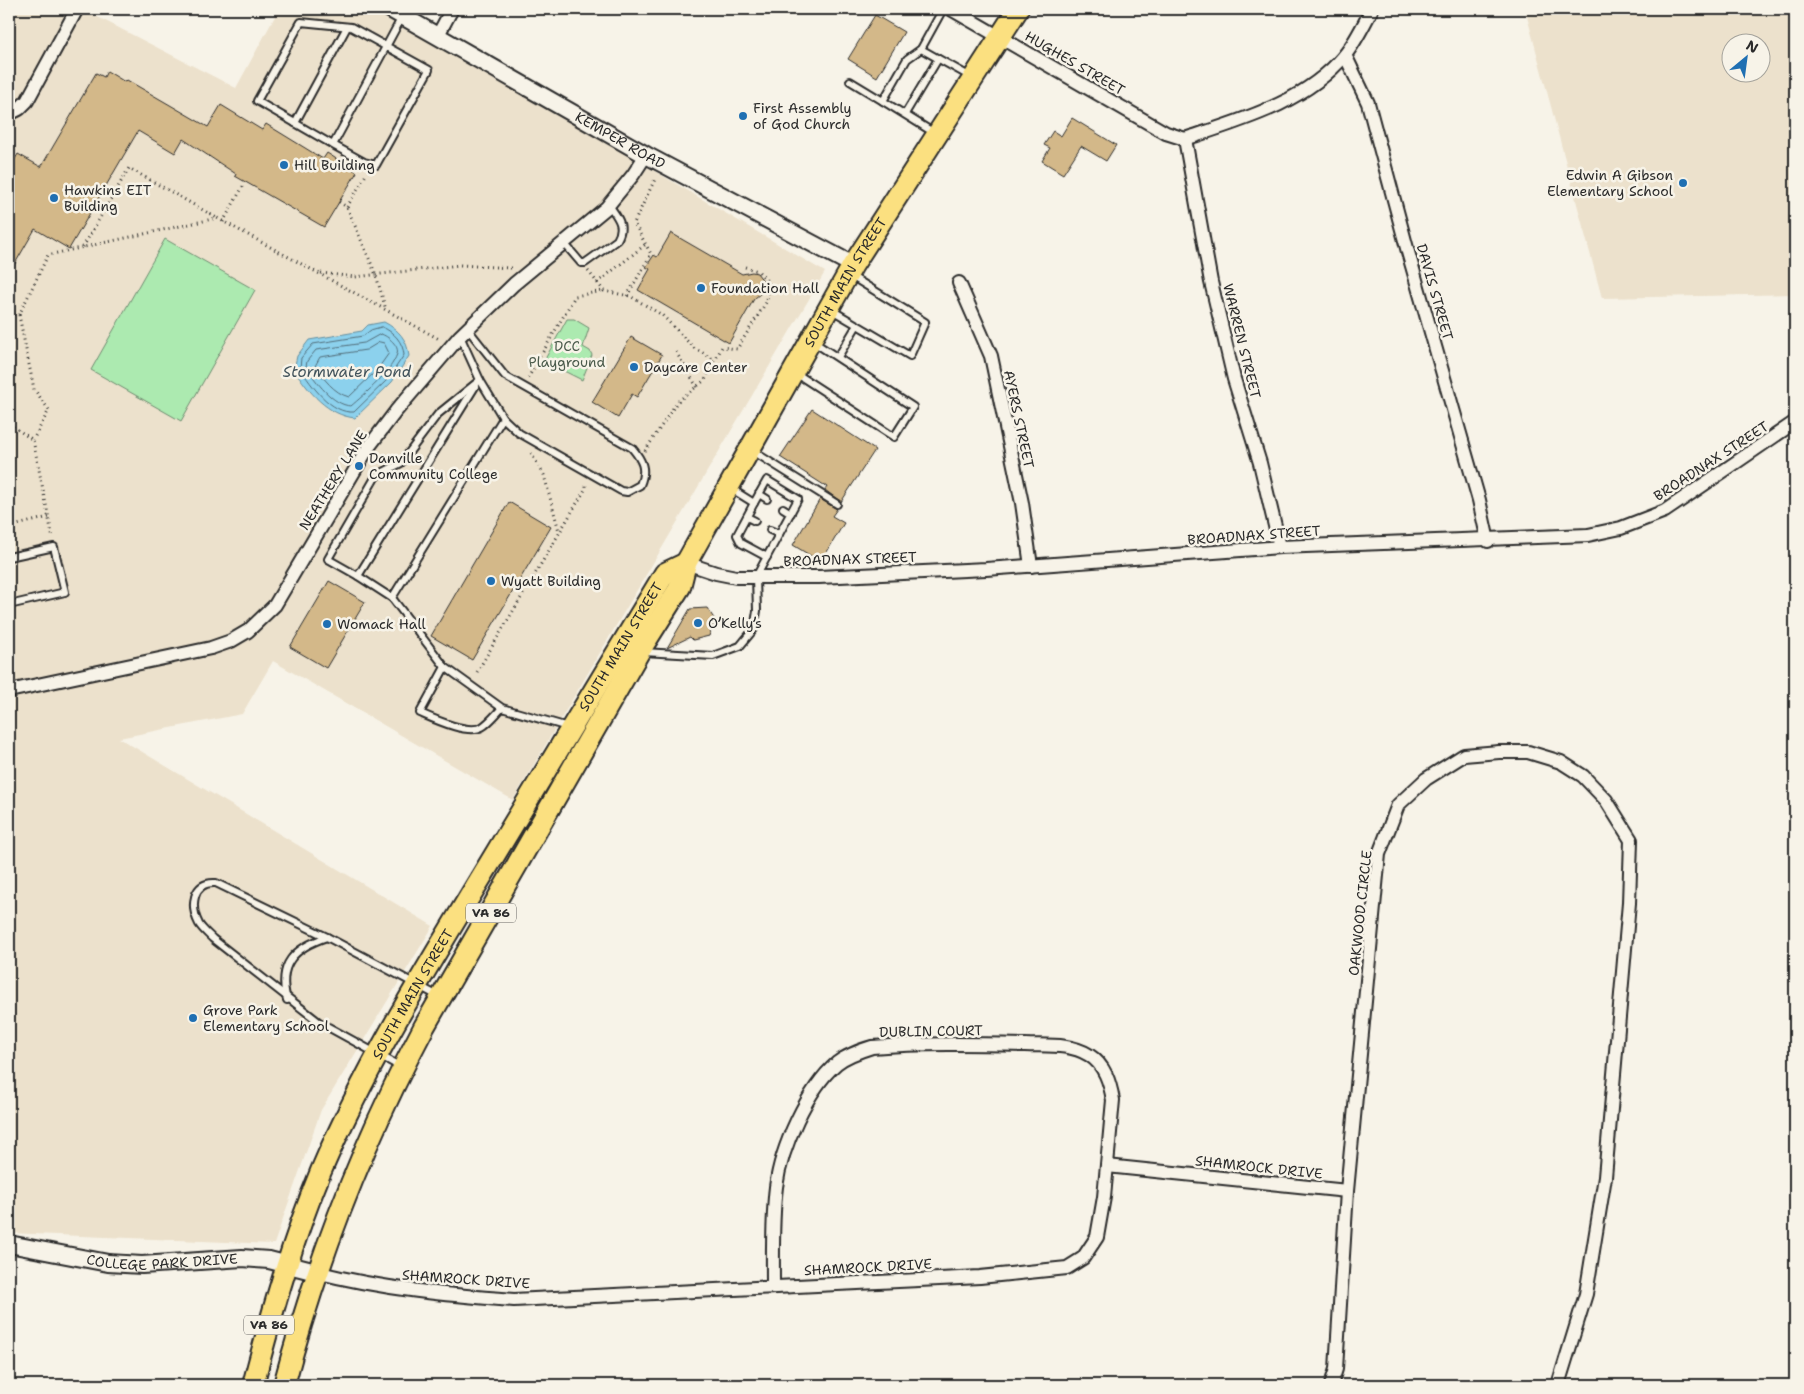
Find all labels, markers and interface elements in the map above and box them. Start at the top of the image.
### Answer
street label: HUGHES STREET [1022,27,1129,99]
north arrow [1722,32,1772,82]
text: N [1743,36,1762,57]
place label: First Assembly of God Church [753,99,851,133]
street label: KEMPER ROAD [572,108,668,173]
marker: First Assembly of God Church [737,110,749,122]
place label: Hill Building [294,156,375,174]
marker: Hill Building [278,159,290,171]
place label: Edwin A Gibson Elementary School [1547,166,1674,200]
marker: Edwin A Gibson Elementary School [1677,177,1689,189]
place label: Hawkins EIT Building [64,181,152,215]
marker: Hawkins EIT Building [48,192,60,204]
street label: SOUTH MAIN STREET [800,213,891,350]
street label: DAVIS STREET [1413,242,1457,343]
place label: Foundation Hall [711,279,820,297]
marker: Foundation Hall [695,282,707,294]
street label: WARREN STREET [1219,282,1265,401]
park label: DCC Playground [529,337,606,371]
place label: Daycare Center [644,358,748,376]
marker: Daycare Center [628,361,640,373]
water label: Stormwater Pond [283,362,412,382]
street label: AYERS STREET [1000,368,1038,470]
street label: BROADNAX STREET [1650,417,1772,505]
street label: NEATHERY LANE [295,426,371,533]
place label: Danville Community College [369,449,498,483]
marker: Danville Community College [353,460,365,472]
street label: BROADNAX STREET [1187,521,1321,549]
street label: BROADNAX STREET [783,548,917,570]
place label: Wyatt Building [501,572,601,590]
marker: Wyatt Building [485,575,497,587]
street label: SOUTH MAIN STREET [575,579,667,715]
place label: O’Kelly’s [708,614,762,632]
place label: Womack Hall [337,615,427,633]
marker: O’Kelly’s [692,617,704,629]
marker: Womack Hall [321,618,333,630]
street label: OAKWOOD CIRCLE [1344,849,1376,977]
road number: VA 86 [466,904,516,922]
street label: SOUTH MAIN STREET [368,925,457,1062]
place label: Grove Park Elementary School [203,1001,330,1035]
marker: Grove Park Elementary School [187,1012,199,1024]
street label: DUBLIN COURT [879,1021,983,1041]
street label: SHAMROCK DRIVE [1194,1151,1324,1183]
street label: COLLEGE PARK DRIVE [85,1249,239,1274]
street label: SHAMROCK DRIVE [803,1255,933,1279]
street label: SHAMROCK DRIVE [401,1266,531,1292]
road number: VA 86 [244,1316,294,1334]

